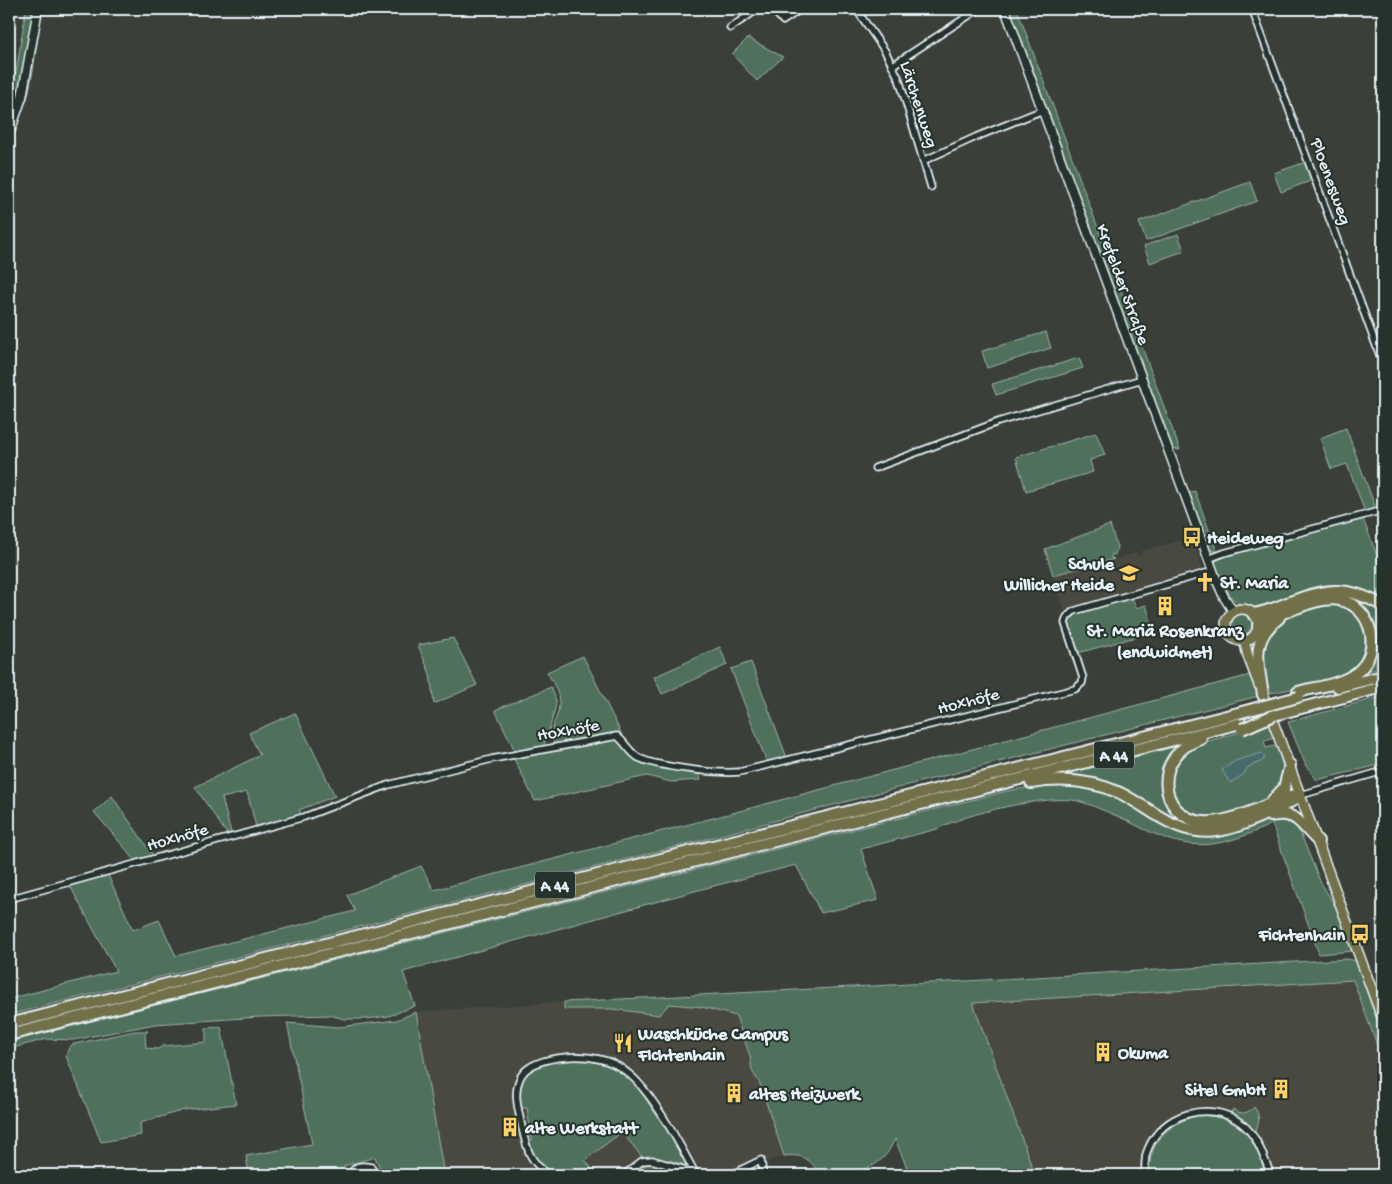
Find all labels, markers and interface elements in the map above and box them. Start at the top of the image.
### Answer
street label: Lärchenweg [894,59,942,151]
street label: Ploenesweg [1304,135,1355,228]
street label: Krefelder Straße [1090,222,1153,349]
bus stop icon: Heideweg [1181,526,1203,548]
place label: Heideweg [1207,529,1284,550]
place label: Schule Willicher Heide [1003,555,1115,597]
school or university icon: Schule Willicher Heide [1118,562,1140,584]
church icon: St. Maria [1194,571,1216,593]
place label: St. Maria [1220,574,1289,595]
building icon: St. Mariä Rosenkranz (endwidmet) [1154,595,1176,617]
place label: St. Mariä Rosenkranz (endwidmet) [1087,622,1244,664]
street label: Hoxhöfe [936,684,1002,720]
street label: Hoxhöfe [536,716,602,747]
road number: A 44 [1094,742,1134,768]
street label: Hoxhöfe [145,819,211,857]
road number: A 44 [535,872,575,898]
bus stop icon: Fichtenhain [1349,923,1371,945]
place label: Fichtenhain [1258,926,1345,947]
place label: Waschküche Campus FIchtenhain [637,1025,789,1067]
restaurant icon: Waschküche Campus FIchtenhain [612,1032,634,1054]
building icon: Okuma [1092,1041,1114,1063]
place label: Okuma [1118,1044,1169,1065]
building icon: Sitel GmbH [1270,1078,1292,1100]
place label: Sitel GmbH [1185,1081,1267,1102]
building icon: altes Heizwerk [723,1082,745,1104]
place label: altes Heizwerk [748,1085,861,1106]
building icon: alte Werkstatt [499,1116,521,1138]
place label: alte Werkstatt [524,1119,639,1140]

